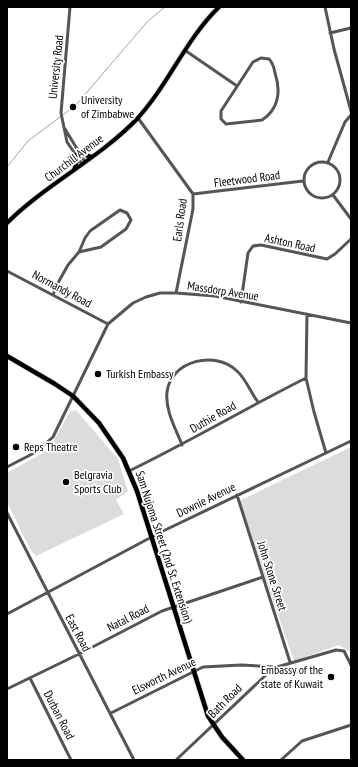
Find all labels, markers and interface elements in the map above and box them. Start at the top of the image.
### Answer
street label: University Road [45,34,66,100]
place label: University of Zimbabwe [81,92,134,121]
marker: University of Zimbabwe [68,102,78,112]
street label: Churchill Avenue [41,131,106,185]
street label: Fleetwood Road [213,167,281,190]
street label: Earls Road [169,198,190,242]
street label: Ashton Road [263,230,317,255]
street label: Normandy Road [30,267,95,310]
street label: Massdorp Avenue [186,277,260,304]
place label: Turkish Embassy [106,366,174,381]
marker: Turkish Embassy [93,369,103,379]
street label: Duthie Road [187,397,238,436]
place label: Reps Theatre [24,439,78,454]
marker: Reps Theatre [11,442,21,452]
place label: Belgravia Sports Club [74,467,122,496]
street label: Sam Nujoma Street (2nd St. Extension) [133,469,196,625]
marker: Belgravia Sports Club [61,477,71,487]
street label: Downie Avenue [174,479,238,520]
street label: John Stone Street [254,538,291,613]
street label: Natal Road [104,601,151,634]
street label: East Road [62,611,95,654]
street label: Elsworth Avenue [130,654,198,697]
place label: Embassy of the state of Kuwait [261,662,324,691]
marker: Embassy of the state of Kuwait [326,672,336,682]
street label: Bath Road [204,680,245,721]
street label: Durban Road [41,688,78,742]

